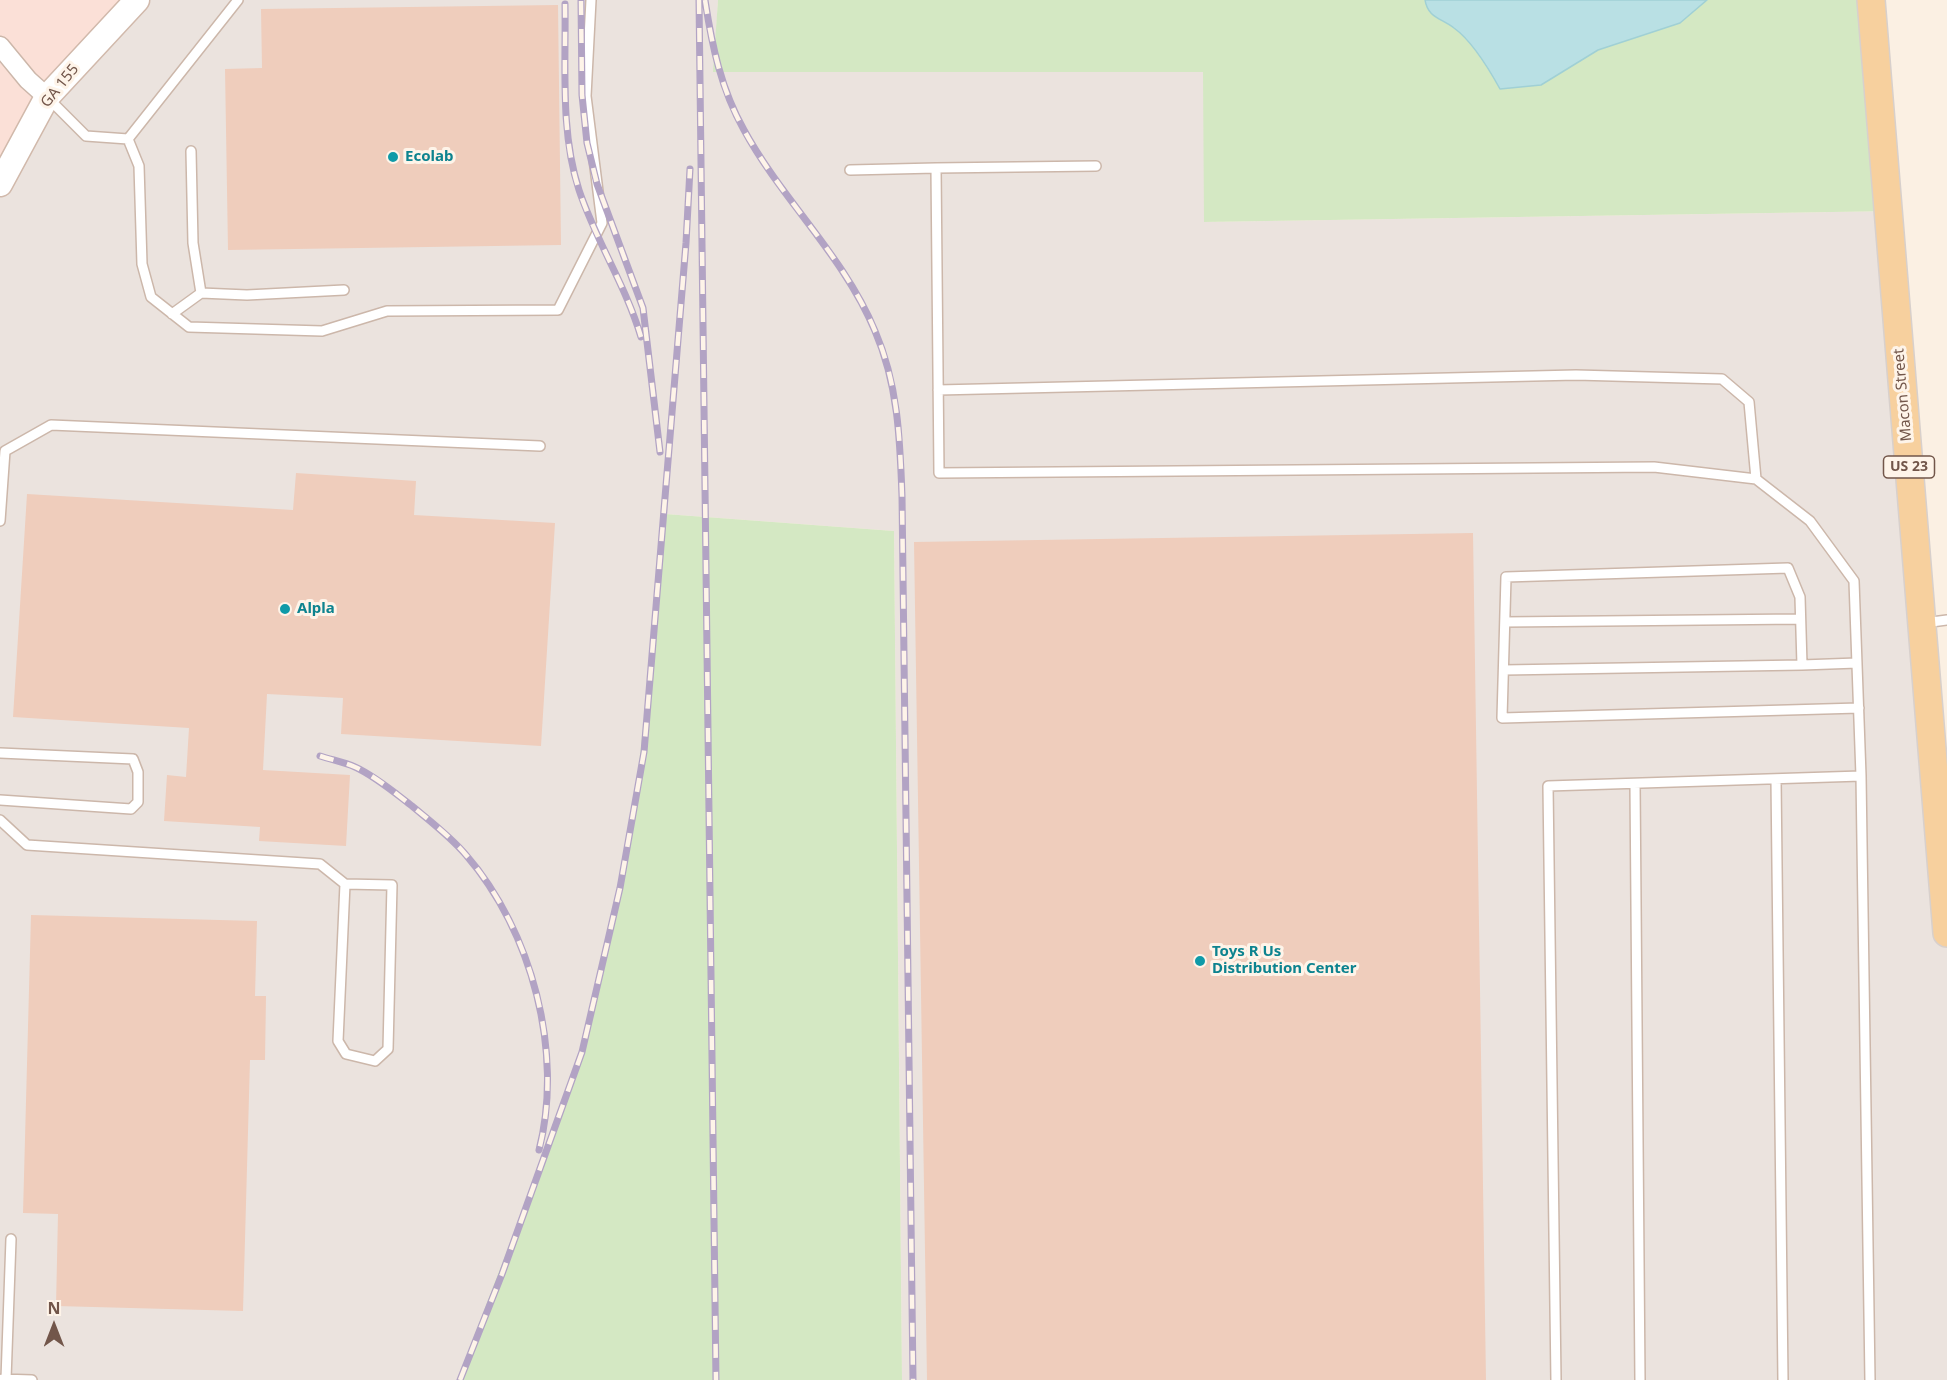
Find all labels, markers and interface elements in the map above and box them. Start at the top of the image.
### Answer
street label: GA 155 [37,61,83,111]
place label: Ecolab [405,148,453,166]
marker: Ecolab [386,150,400,164]
street label: Macon Street [1890,348,1916,442]
road number: US 23 [1884,456,1934,478]
place label: Alpla [297,600,335,618]
marker: Alpla [278,602,292,616]
place label: Toys R Us Distribution Center [1212,943,1356,978]
marker: Toys R Us Distribution Center [1193,954,1207,968]
north arrow [24,1296,84,1356]
text: N [47,1297,61,1319]

